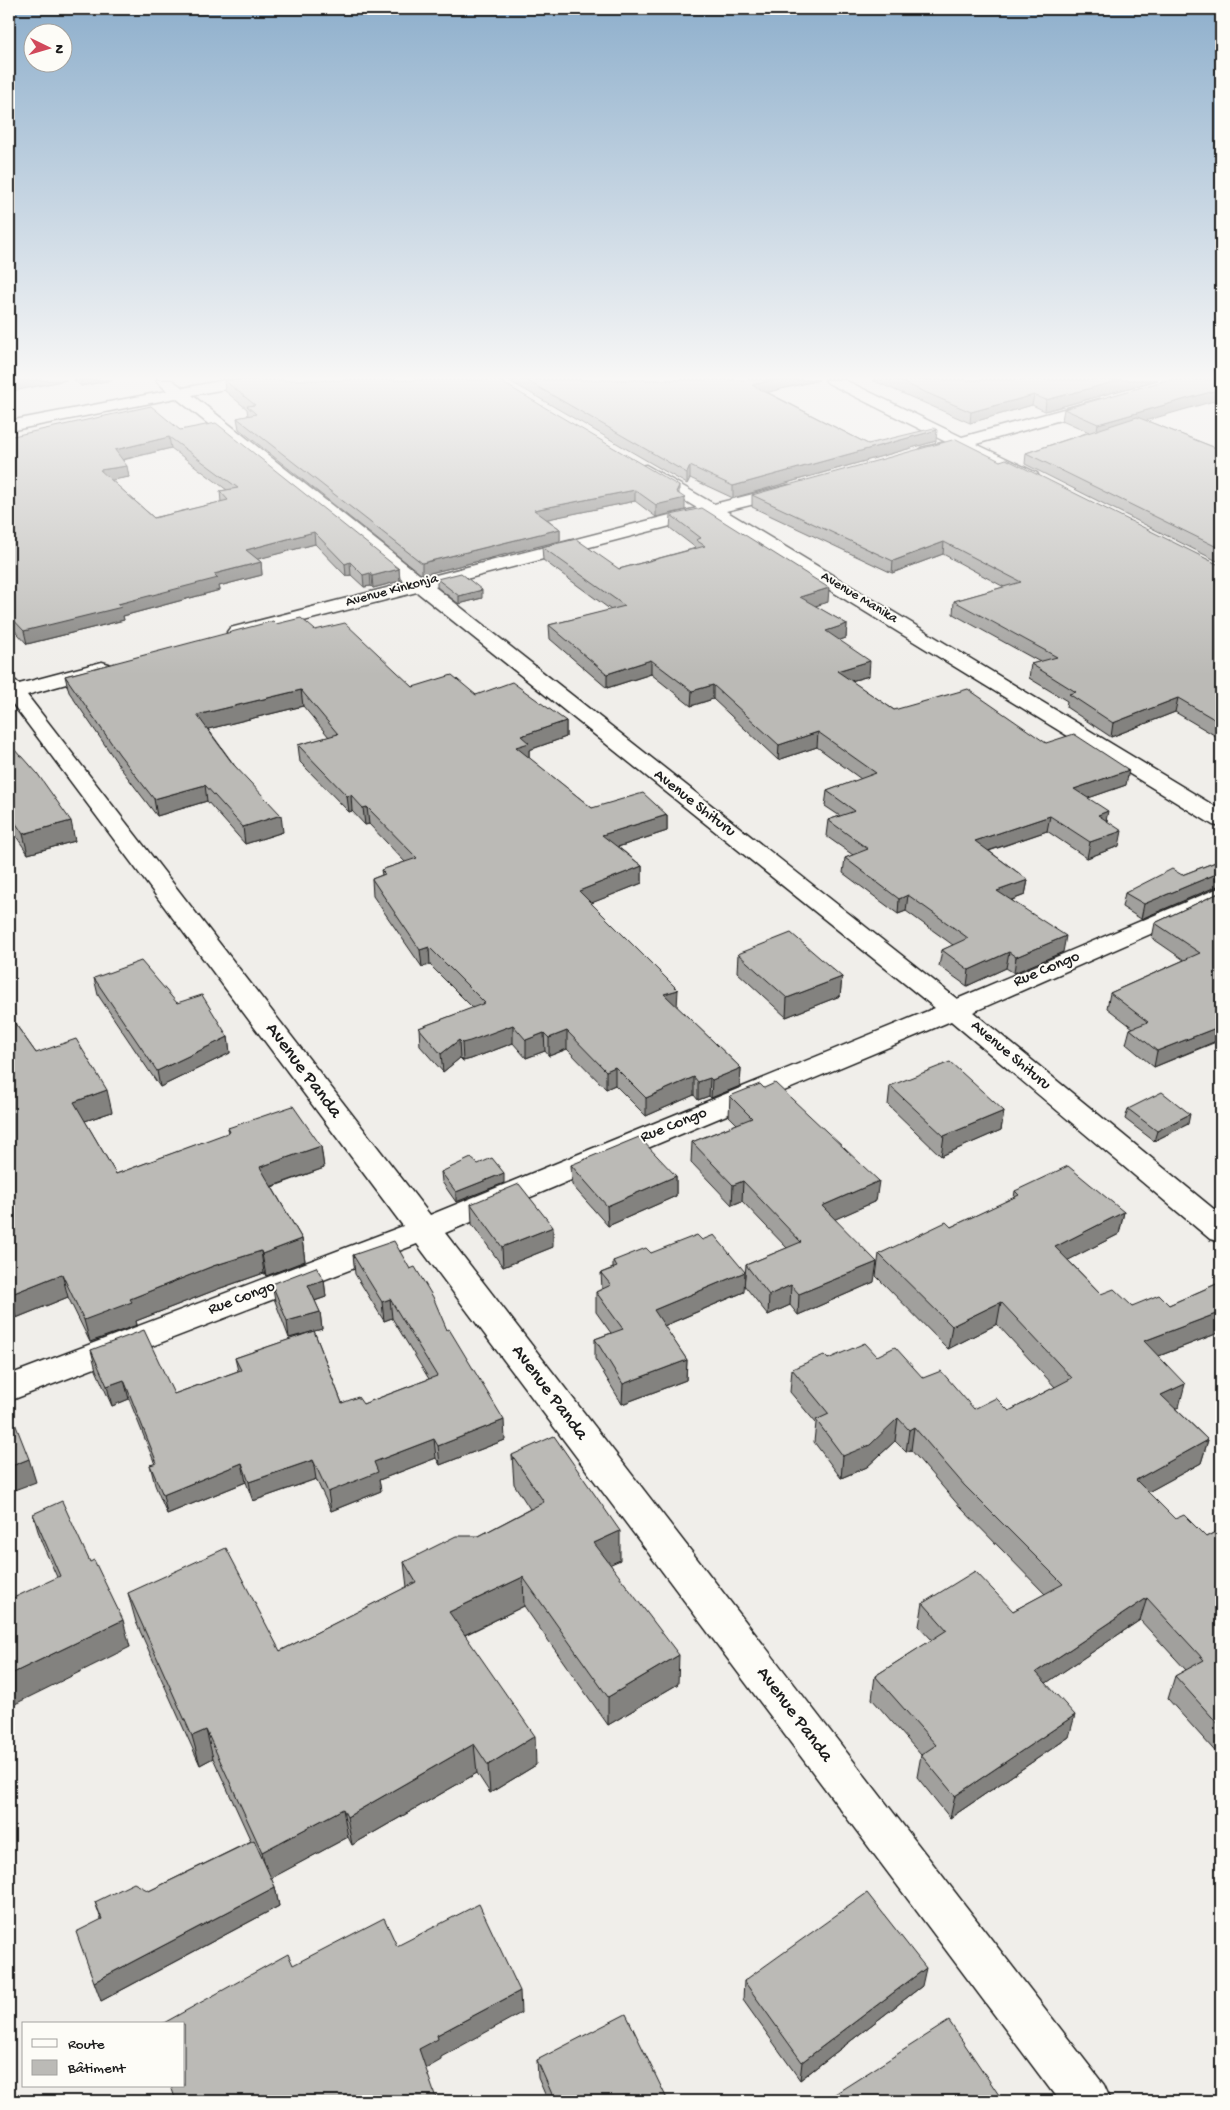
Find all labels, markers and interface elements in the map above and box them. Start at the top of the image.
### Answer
north arrow [22,22,72,72]
text: N [50,44,67,54]
street label: Avenue Manika [818,568,902,628]
street label: Avenue Kinkonja [344,570,441,611]
street label: Avenue Shituru [649,766,739,842]
street label: Rue Congo [1011,948,1083,992]
street label: Avenue Shituru [966,1017,1054,1095]
street label: Avenue Panda [260,1019,347,1124]
street label: Rue Congo [638,1104,710,1148]
street label: Rue Congo [206,1278,278,1320]
street label: Avenue Panda [506,1341,593,1446]
street label: Avenue Panda [751,1663,838,1768]
legend [22,2022,185,2088]
text: Route [68,2036,105,2054]
text: Bâtiment [67,2060,127,2078]

